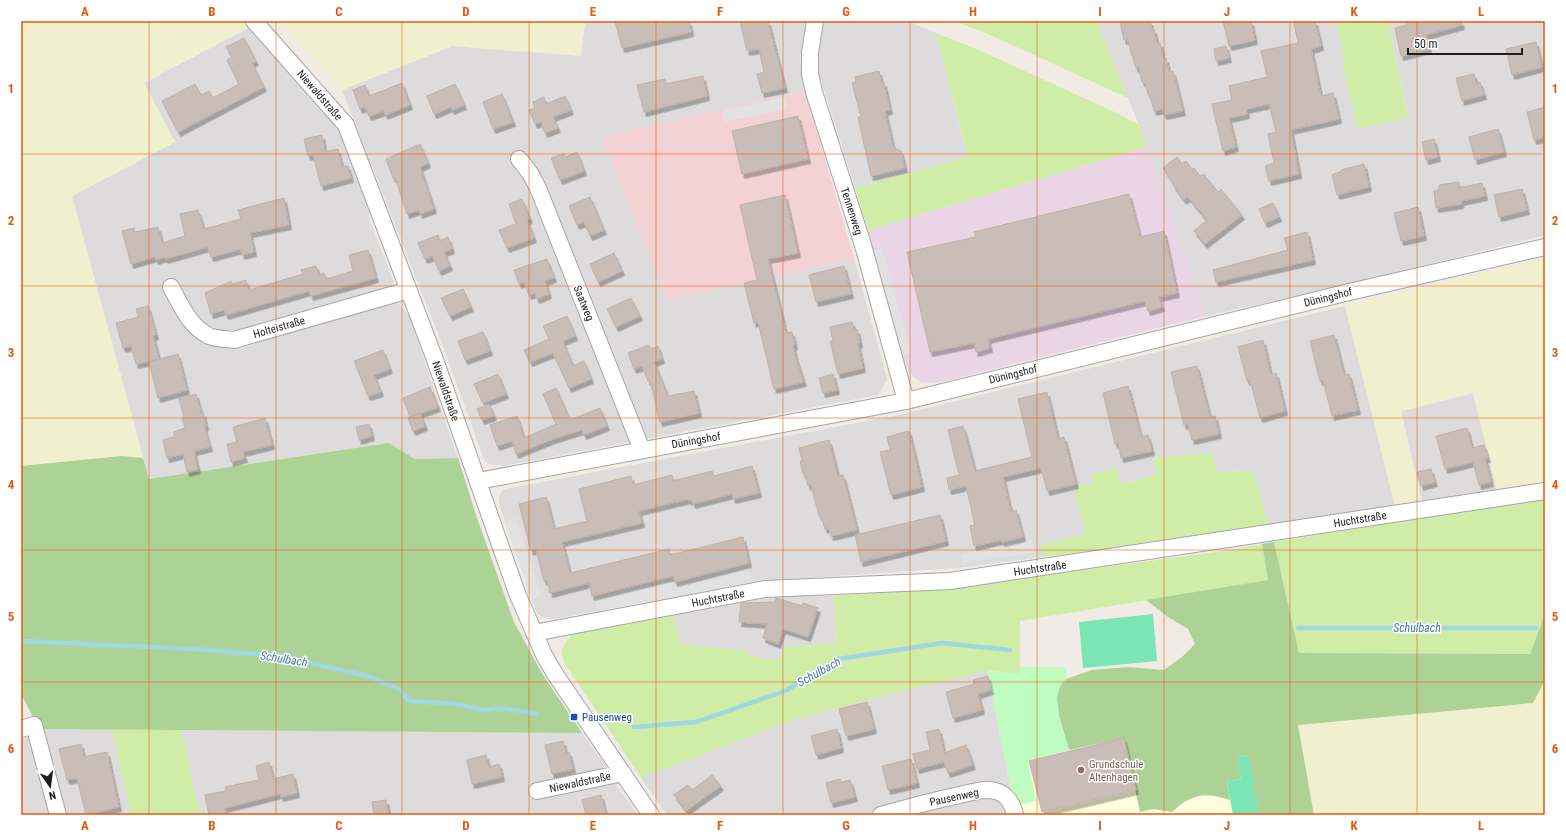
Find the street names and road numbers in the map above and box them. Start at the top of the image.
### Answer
street label: Niewaldstraße [294,67,345,123]
street label: Tennenweg [838,186,865,237]
street label: Saatweg [571,283,597,323]
street label: Düningshof [1303,285,1354,310]
street label: Holteistraße [252,314,307,341]
street label: Niewaldstraße [429,360,462,423]
street label: Düningshof [988,362,1039,387]
street label: Düningshof [671,430,722,451]
street label: Huchtstraße [1333,509,1387,530]
street label: Huchtstraße [1013,558,1067,579]
street label: Huchtstraße [691,587,746,610]
street label: Niewaldstraße [548,770,612,795]
street label: Pausenweg [928,786,980,809]

